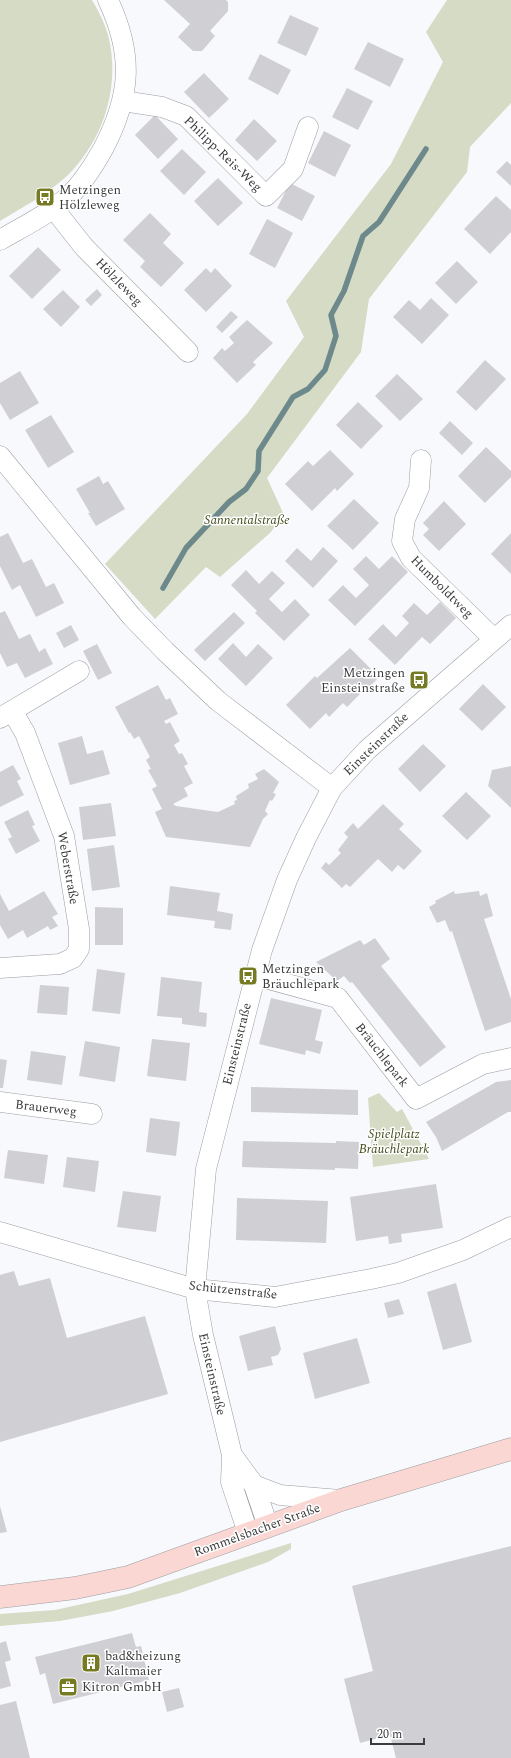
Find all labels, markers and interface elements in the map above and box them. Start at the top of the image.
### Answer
street label: Philipp-Reis-Weg [179,111,267,197]
place label: Metzingen Hölzleweg [59,180,121,215]
bus stop icon: Metzingen Hölzleweg [34,186,56,208]
street label: Hölzleweg [91,253,147,311]
park label: Sannentalstraße [204,510,290,530]
street label: Humboldtweg [406,551,478,623]
place label: Metzingen Einsteinstraße [321,663,405,698]
bus stop icon: Metzingen Einsteinstraße [408,669,430,691]
street label: Einsteinstraße [339,708,413,780]
street label: Weberstraße [52,830,84,906]
place label: Metzingen Bräuchlepark [262,959,340,994]
bus stop icon: Metzingen Bräuchlepark [237,965,259,987]
street label: Einsteinstraße [217,1001,257,1087]
street label: Bräuchlepark [350,1018,414,1092]
street label: Brauerweg [14,1094,78,1122]
park label: Spielplatz Bräuchlepark [359,1124,429,1159]
street label: Schützenstraße [188,1275,278,1305]
street label: Einsteinstraße [193,1331,231,1417]
street label: Rommelsbacher Straße [191,1498,323,1562]
place label: bad&heizung Kaltmaier [105,1646,181,1681]
building icon: bad&heizung Kaltmaier [80,1652,102,1674]
office icon: Kitron GmbH [57,1676,79,1698]
place label: Kitron GmbH [82,1677,162,1697]
scale bar [371,1720,424,1746]
text: 20 m [377,1725,402,1744]

